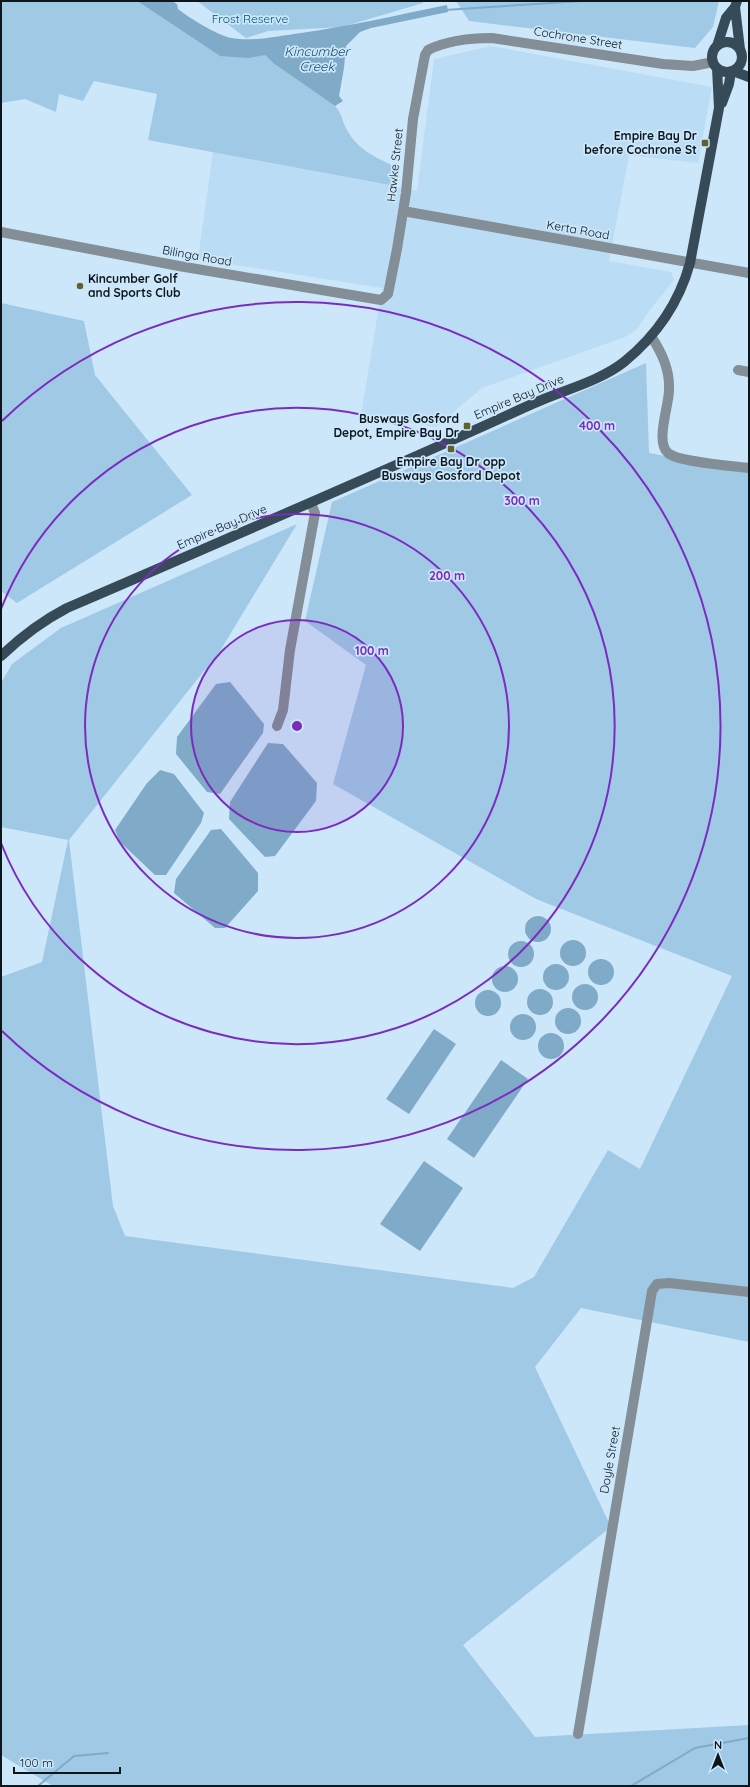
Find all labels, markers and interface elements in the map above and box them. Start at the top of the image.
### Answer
park label: Frost Reserve [212,11,289,26]
street label: Cochrone Street [533,23,623,52]
water label: Kincumber Creek [284,43,352,74]
street label: Hawke Street [383,127,406,202]
place label: Empire Bay Dr before Cochrone St [584,128,697,157]
marker: Empire Bay Dr before Cochrone St [700,138,710,148]
street label: Kerta Road [545,217,611,242]
street label: Bilinga Road [161,242,233,269]
place label: Kincumber Golf and Sports Club [88,271,181,300]
marker: Kincumber Golf and Sports Club [75,281,85,291]
street label: Empire Bay Drive [472,371,566,422]
place label: Busways Gosford Depot, Empire Bay Dr [333,411,459,440]
text: 400 m [579,418,615,433]
marker: Busways Gosford Depot, Empire Bay Dr [462,421,472,431]
marker: Empire Bay Dr opp Busways Gosford Depot [446,444,456,454]
place label: Empire Bay Dr opp Busways Gosford Depot [381,454,521,483]
text: 300 m [504,493,540,508]
street label: Empire Bay Drive [175,501,269,552]
text: 200 m [429,568,465,583]
text: 100 m [355,643,389,658]
centre of rings [290,719,304,733]
street label: Doyle Street [596,1425,623,1495]
north arrow [698,1735,738,1775]
text: N [714,1738,722,1752]
scale bar [14,1749,120,1775]
text: 100 m [20,1755,53,1770]

